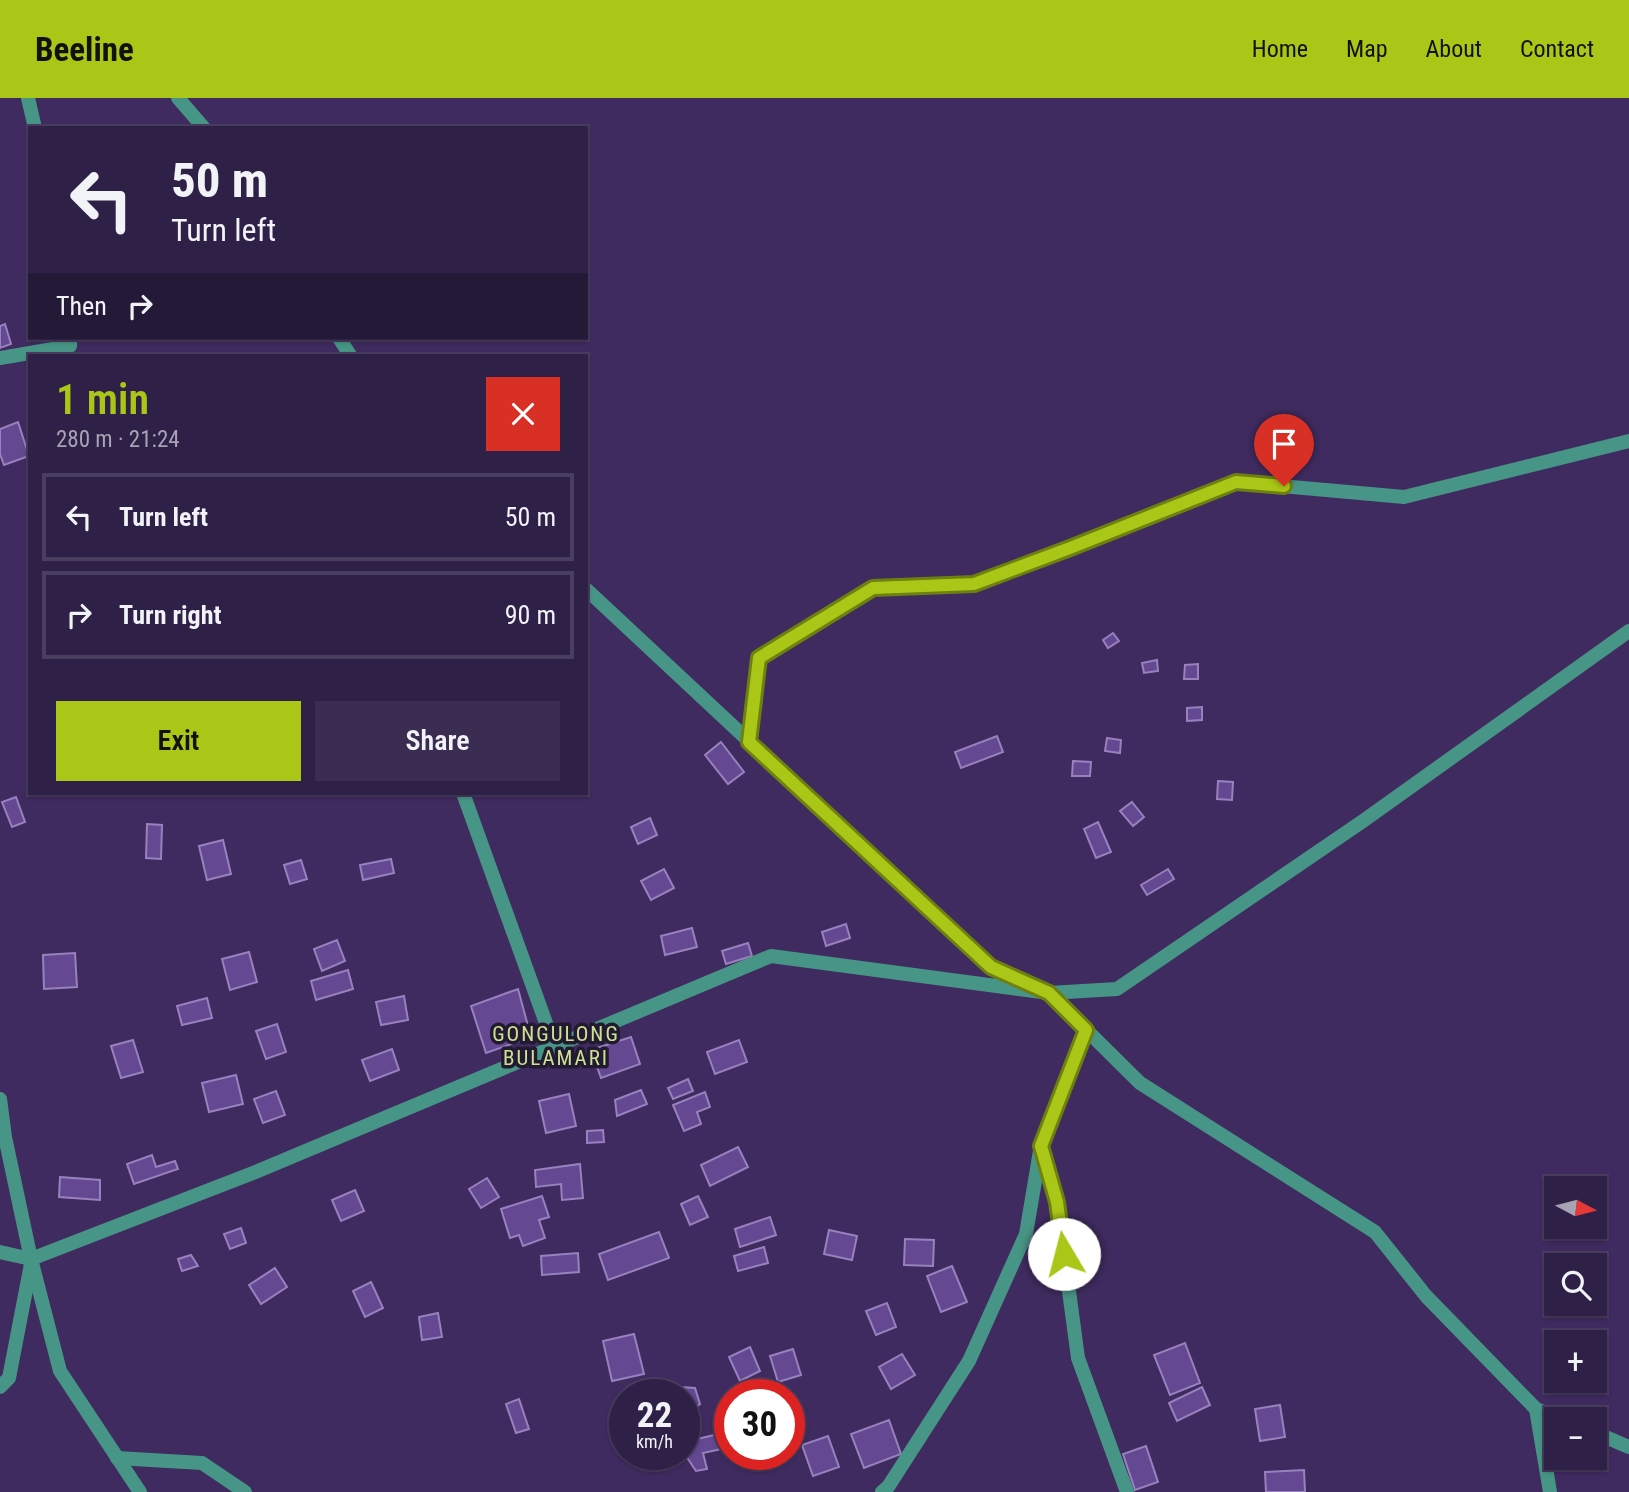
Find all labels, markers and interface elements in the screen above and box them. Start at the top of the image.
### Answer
text: Beeline [35,30,134,69]
text: Home [1252,35,1308,63]
text: Map [1346,35,1388,63]
text: About [1426,35,1482,63]
text: Contact [1520,35,1594,63]
text: 50 m [171,152,268,209]
icon: left [56,154,147,245]
text: Turn left [171,211,276,249]
icon: right [121,287,159,325]
text: Then [56,291,107,321]
text: 1 min [56,375,149,424]
button: close [486,377,560,451]
pin [1254,414,1314,486]
icon: arrive [1265,425,1303,463]
text: 280 m · 21:24 [56,426,180,453]
icon: left [60,498,98,536]
text: Turn left [119,502,208,532]
text: 50 m [505,502,556,532]
icon: right [60,596,98,634]
text: Turn right [119,600,221,630]
text: 90 m [505,600,556,630]
button: Exit [56,701,301,781]
button: Share [315,701,560,781]
district label: GONGULONG BULAMARI [492,1022,620,1070]
north arrow [1544,1176,1606,1239]
map controls [1544,1176,1607,1470]
position arrow [1027,1217,1101,1291]
button: search [1544,1253,1607,1316]
button: + [1544,1330,1607,1393]
speed limit sign: 30 [714,1379,805,1470]
text: 22 [637,1395,672,1436]
button: − [1544,1407,1607,1470]
text: km/h [636,1431,673,1452]

